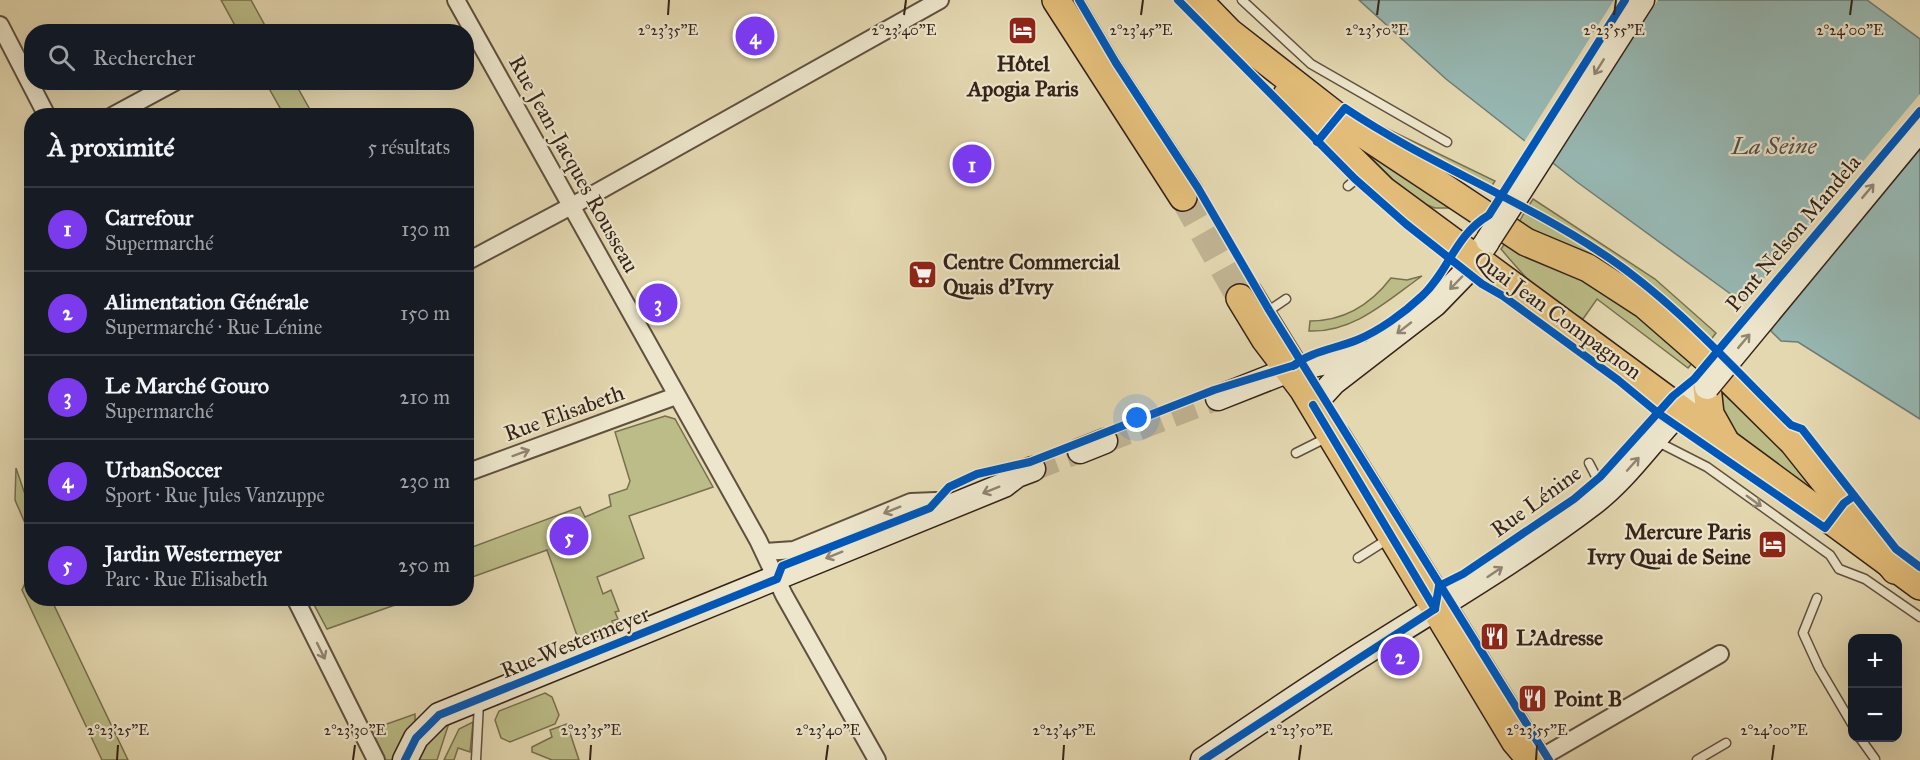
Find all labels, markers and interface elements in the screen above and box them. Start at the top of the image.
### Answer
pin: 4 [736,14,774,58]
hotel icon: Hôtel Apogia Paris [1007,15,1039,47]
text: 2°23'35"E [638,21,699,39]
text: 2°23'40"E [872,21,937,39]
text: 2°23'45"E [1109,21,1173,39]
text: 2°23'50"E [1345,21,1409,39]
text: 2°23'55"E [1583,21,1645,39]
text: 2°24'00"E [1816,21,1884,39]
search box [24,24,474,90]
icon: search [45,41,78,74]
text: Rechercher [93,44,195,71]
place label: Hôtel Apogia Paris [965,50,1079,102]
street label: Rue Jean-Jacques Rousseau [503,51,645,278]
one-way arrow [1593,58,1605,75]
text: À proximité [48,131,174,163]
water label: La Seine [1731,131,1818,161]
text: 5 résultats [368,135,450,159]
pin: 1 [952,142,992,186]
street label: Pont Nelson Mandela [1720,149,1867,317]
one-way arrow [1862,183,1875,199]
text: Carrefour [105,204,193,231]
text: 1 [64,217,71,241]
text: 130 m [401,217,450,241]
text: Supermarché [105,231,214,255]
street label: Quai Jean Compagnon [1469,245,1647,385]
place label: Centre Commercial Quais d'Ivry [943,248,1121,300]
supermarket icon: Centre Commercial Quais d'Ivry [906,258,938,290]
one-way arrow [1449,275,1463,290]
pin: 3 [638,280,678,326]
text: Alimentation Générale [105,288,309,315]
text: 2 [63,301,72,325]
text: 150 m [400,301,450,325]
text: Supermarché · Rue Lénine [105,315,322,339]
one-way arrow [1396,322,1412,335]
one-way arrow [1737,334,1750,350]
text: Le Marché Gouro [105,372,269,399]
street label: Rue Elisabeth [500,379,628,447]
text: 3 [64,385,72,409]
text: 210 m [400,385,450,409]
text: Supermarché [105,399,214,423]
your location [1122,403,1151,432]
one-way arrow [512,446,530,457]
text: UrbanSoccer [105,456,222,483]
one-way arrow [1626,457,1640,472]
street label: Rue Lénine [1485,459,1587,543]
text: 4 [62,469,73,493]
text: 230 m [399,469,450,493]
text: Sport · Rue Jules Vanzuppe [105,483,325,507]
one-way arrow [982,485,1000,496]
one-way arrow [1746,495,1762,507]
one-way arrow [883,505,901,516]
pin: 5 [550,514,588,558]
place label: Mercure Paris Ivry Quai de Seine [1587,518,1751,570]
hotel icon: Mercure Paris Ivry Quai de Seine [1756,528,1788,560]
text: Jardin Westermeyer [105,540,282,567]
one-way arrow [825,550,844,561]
text: 5 [63,553,72,577]
text: 250 m [398,553,450,577]
one-way arrow [1486,566,1502,578]
text: Parc · Rue Elisabeth [105,567,268,591]
street label: Rue Westermeyer [497,600,654,684]
restaurant icon: L'Adresse [1479,621,1511,653]
place label: L'Adresse [1516,624,1603,651]
pin: 2 [1380,634,1420,678]
map controls [1848,634,1902,742]
button: + [1848,634,1902,688]
one-way arrow [316,641,328,659]
restaurant icon: Point B [1517,682,1549,714]
place label: Point B [1554,685,1622,712]
button: − [1848,688,1902,742]
text: 2°23'25"E [87,721,149,739]
text: 2°23'30"E [324,721,386,739]
text: 2°23'35"E [561,721,622,739]
text: 2°23'40"E [796,721,861,739]
text: 2°23'45"E [1032,721,1096,739]
text: 2°23'50"E [1269,721,1333,739]
text: 2°23'55"E [1506,721,1568,739]
text: 2°24'00"E [1740,721,1808,739]

